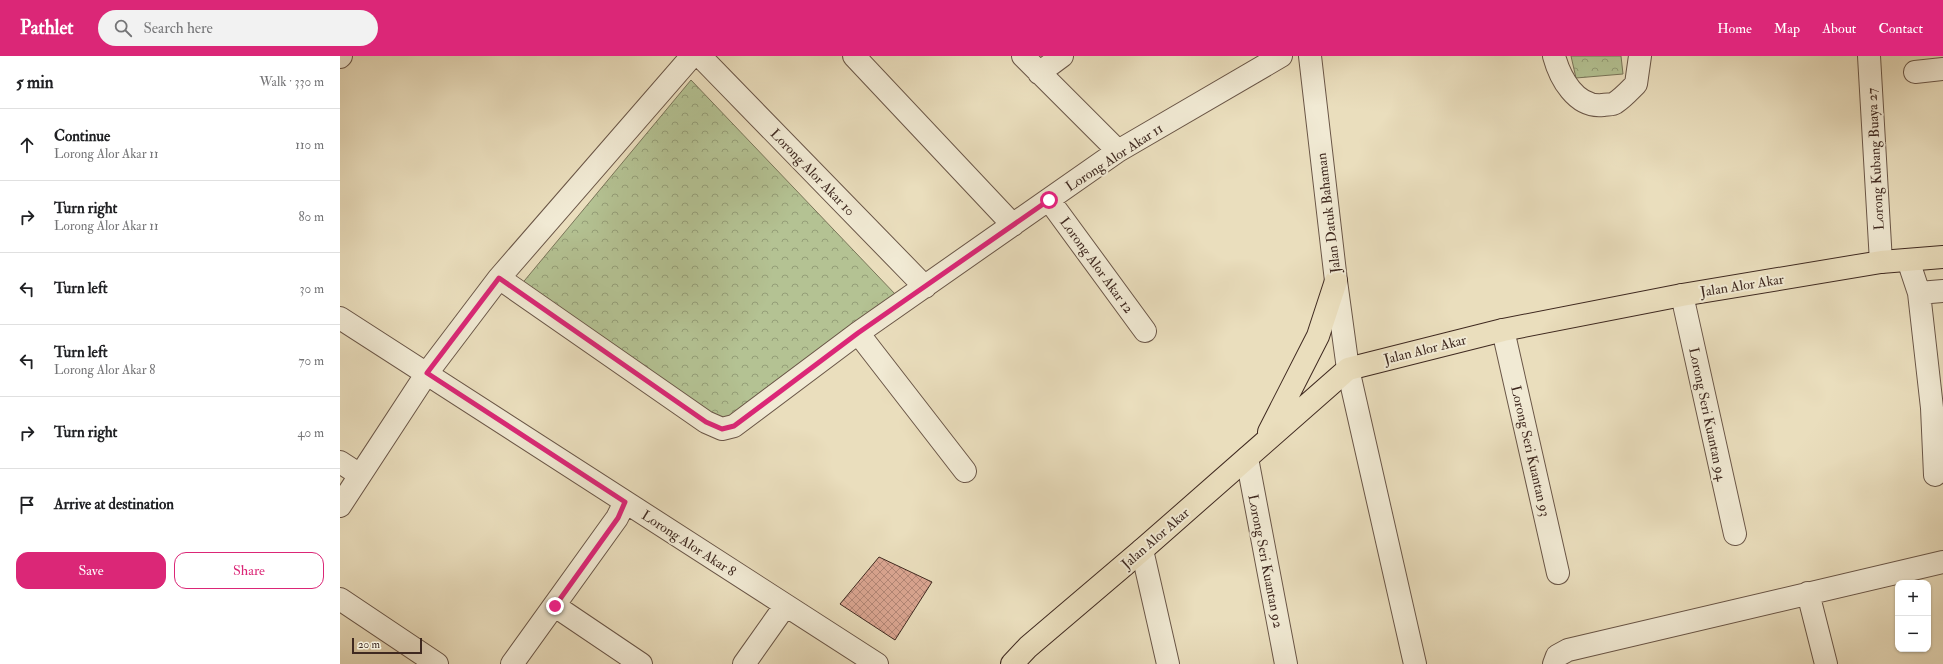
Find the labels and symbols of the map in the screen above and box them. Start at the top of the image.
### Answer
street label: Lorong Kubang Buaya 27 [1863,87,1889,231]
street label: Lorong Alor Akar 11 [1062,120,1166,195]
street label: Lorong Alor Akar 10 [767,125,859,220]
street label: Jalan Datuk Bahaman [1313,152,1344,275]
route start [1040,191,1058,209]
street label: Lorong Alor Akar 12 [1056,214,1137,317]
street label: Jalan Alor Akar [1698,270,1786,301]
street label: Jalan Alor Akar [1381,331,1469,368]
street label: Lorong Seri Kuantan 94 [1685,346,1730,484]
street label: Lorong Seri Kuantan 93 [1507,384,1554,518]
street label: Lorong Seri Kuantan 92 [1244,493,1287,629]
street label: Jalan Alor Akar [1117,504,1193,573]
street label: Lorong Alor Akar 8 [638,507,740,581]
route end [546,597,564,615]
scale bar [352,636,422,655]

